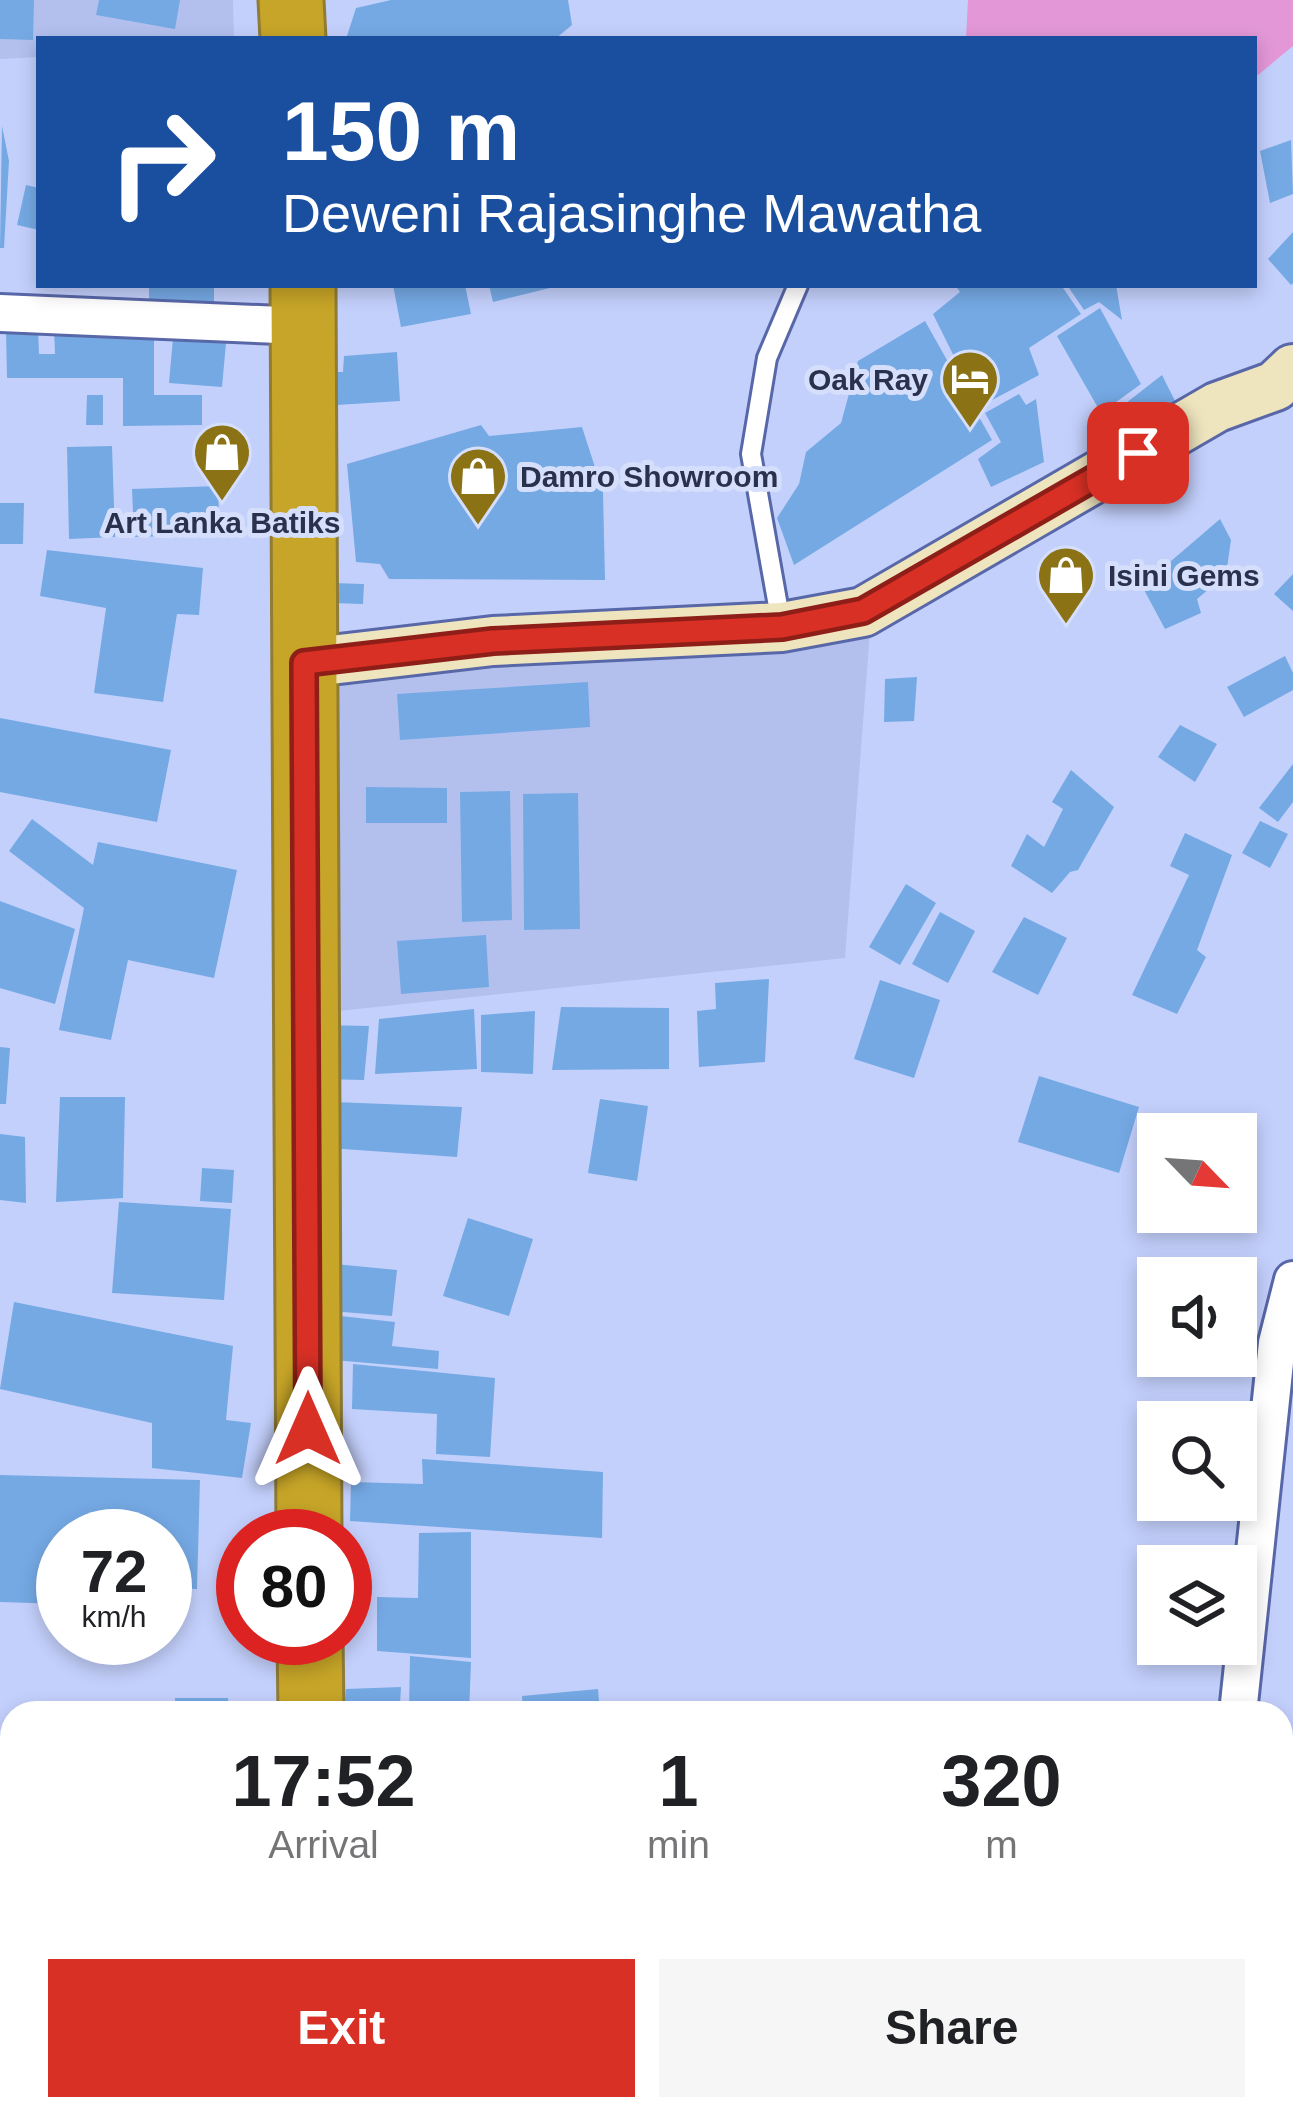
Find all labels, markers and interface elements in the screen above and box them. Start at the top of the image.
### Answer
icon: right [84,84,240,240]
text: 150 m [282,84,520,178]
text: Deweni Rajasinghe Mawatha [282,183,981,243]
hotel icon: Oak Ray [939,348,1001,430]
place label: Oak Ray [808,363,928,396]
pin [1087,402,1189,504]
icon: arrive [1105,420,1171,486]
shop icon: Art Lanka Batiks [191,421,253,503]
shop icon: Damro Showroom [447,445,509,527]
place label: Damro Showroom [520,460,778,493]
place label: Art Lanka Batiks [104,506,340,539]
shop icon: Isini Gems [1035,544,1097,626]
place label: Isini Gems [1108,559,1260,592]
north arrow [1137,1113,1257,1233]
map controls [1137,1113,1257,1665]
button: sound [1137,1257,1257,1377]
position arrow [245,1366,371,1492]
button: search [1137,1401,1257,1521]
speed limit sign: 80 [216,1509,372,1665]
text: 72 [81,1538,147,1605]
button: layers [1137,1545,1257,1665]
text: km/h [81,1600,147,1633]
text: 17:52 [231,1741,416,1821]
text: 1 [658,1741,699,1821]
text: 320 [941,1741,1062,1821]
text: Arrival [268,1823,379,1866]
text: min [647,1823,710,1866]
text: m [985,1823,1018,1866]
button: Exit [48,1959,635,2097]
button: Share [659,1959,1245,2097]

